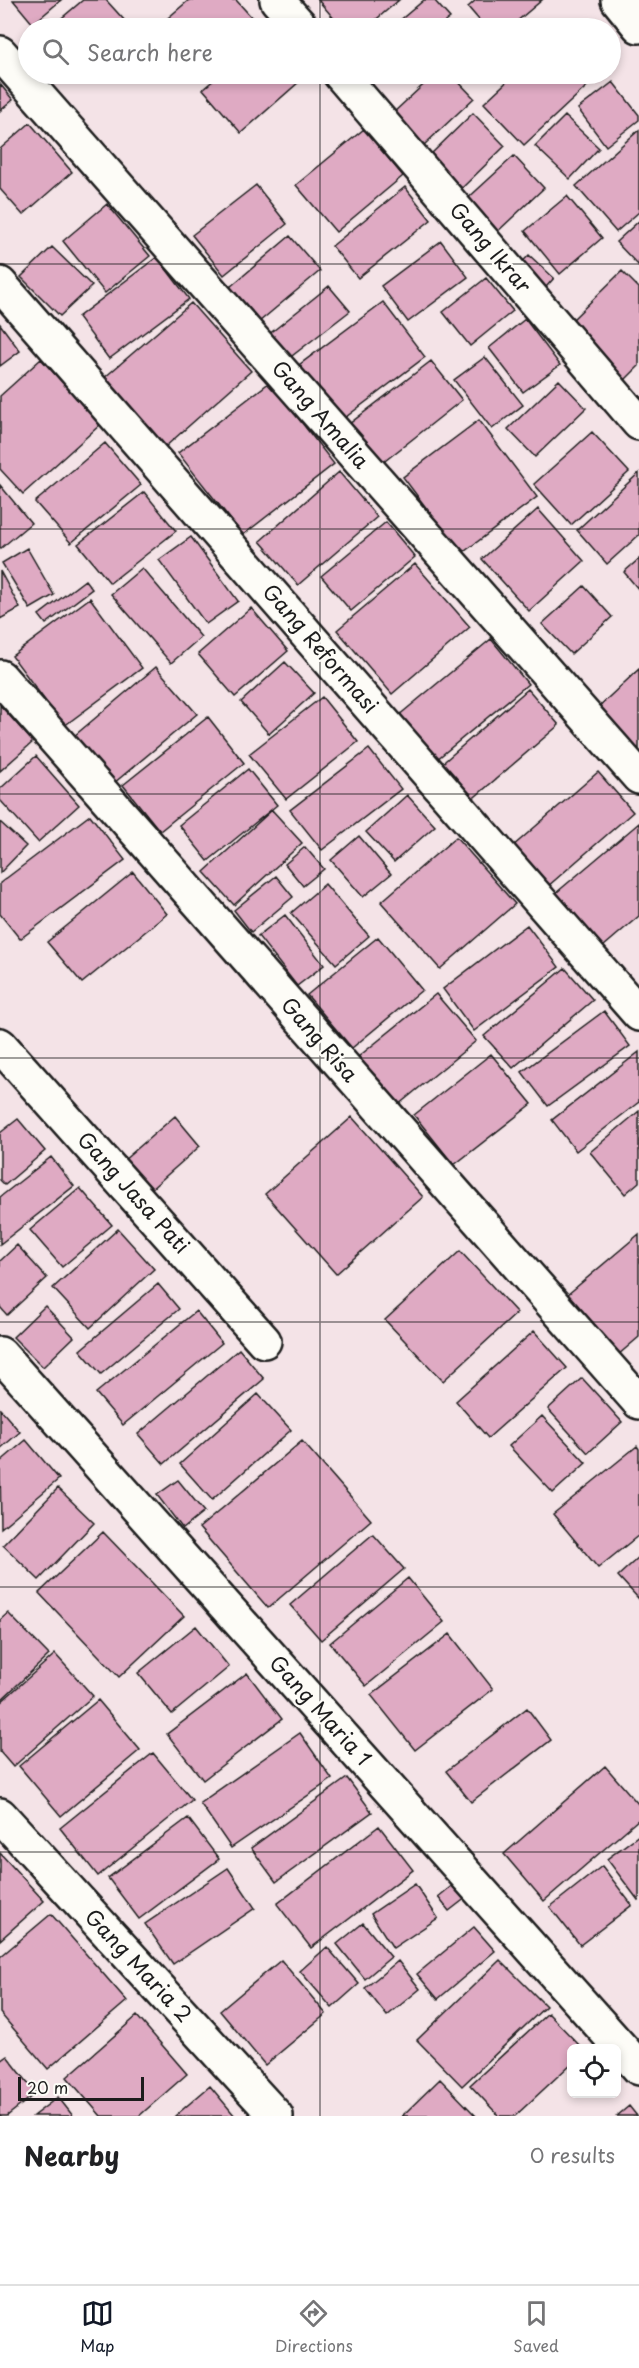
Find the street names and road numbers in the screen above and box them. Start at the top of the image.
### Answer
street label: Gang Ikrar [443,194,540,300]
street label: Gang Amalia [265,352,378,475]
street label: Gang Reformasi [256,576,387,720]
street label: Gang Risa [274,989,367,1089]
street label: Gang Jasa Pati [71,1123,198,1260]
street label: Gang Maria 1 [263,1647,380,1772]
street label: Gang Maria 2 [78,1901,201,2029]

